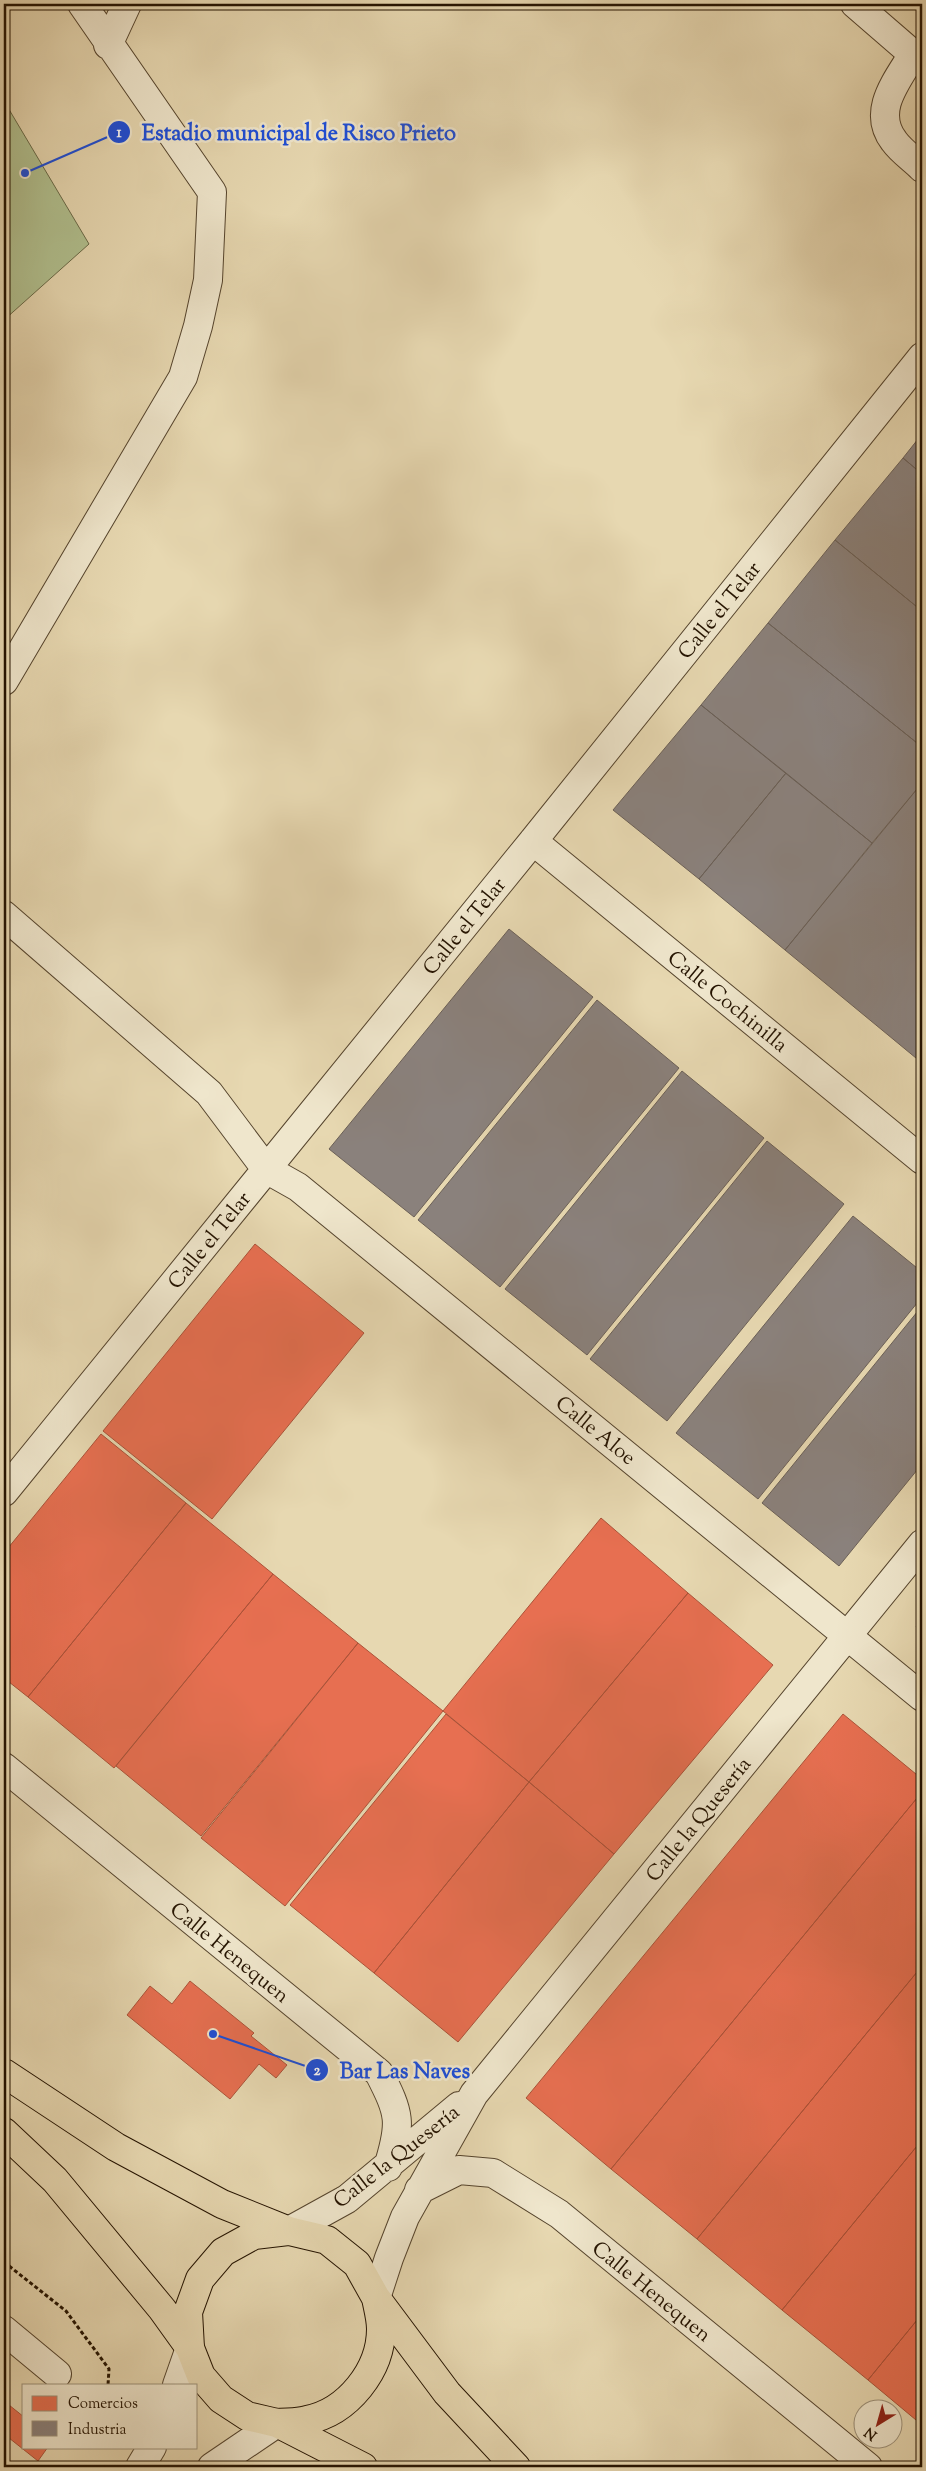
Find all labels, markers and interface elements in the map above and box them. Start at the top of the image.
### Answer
callout: Estadio municipal de Risco Prieto [107,114,466,151]
text: Estadio municipal de Risco Prieto [142,119,456,151]
text: 1 [116,123,122,144]
street label: Calle el Telar [672,556,769,666]
street label: Calle el Telar [417,872,514,982]
street label: Calle Cochinilla [660,945,794,1061]
street label: Calle el Telar [162,1186,259,1296]
street label: Calle Aloe [548,1390,642,1473]
street label: Calle la Quesería [640,1751,760,1889]
street label: Calle Henequen [162,1896,295,2011]
callout: Bar Las Naves [305,2051,480,2088]
text: Bar Las Naves [340,2057,471,2089]
text: 2 [313,2061,321,2082]
street label: Calle la Quesería [328,2098,467,2217]
street label: Calle Henequen [584,2235,717,2350]
legend [22,2384,198,2448]
text: Comercios [68,2394,138,2415]
north arrow [854,2398,904,2448]
text: Industria [68,2420,127,2441]
text: N [861,2421,882,2444]

